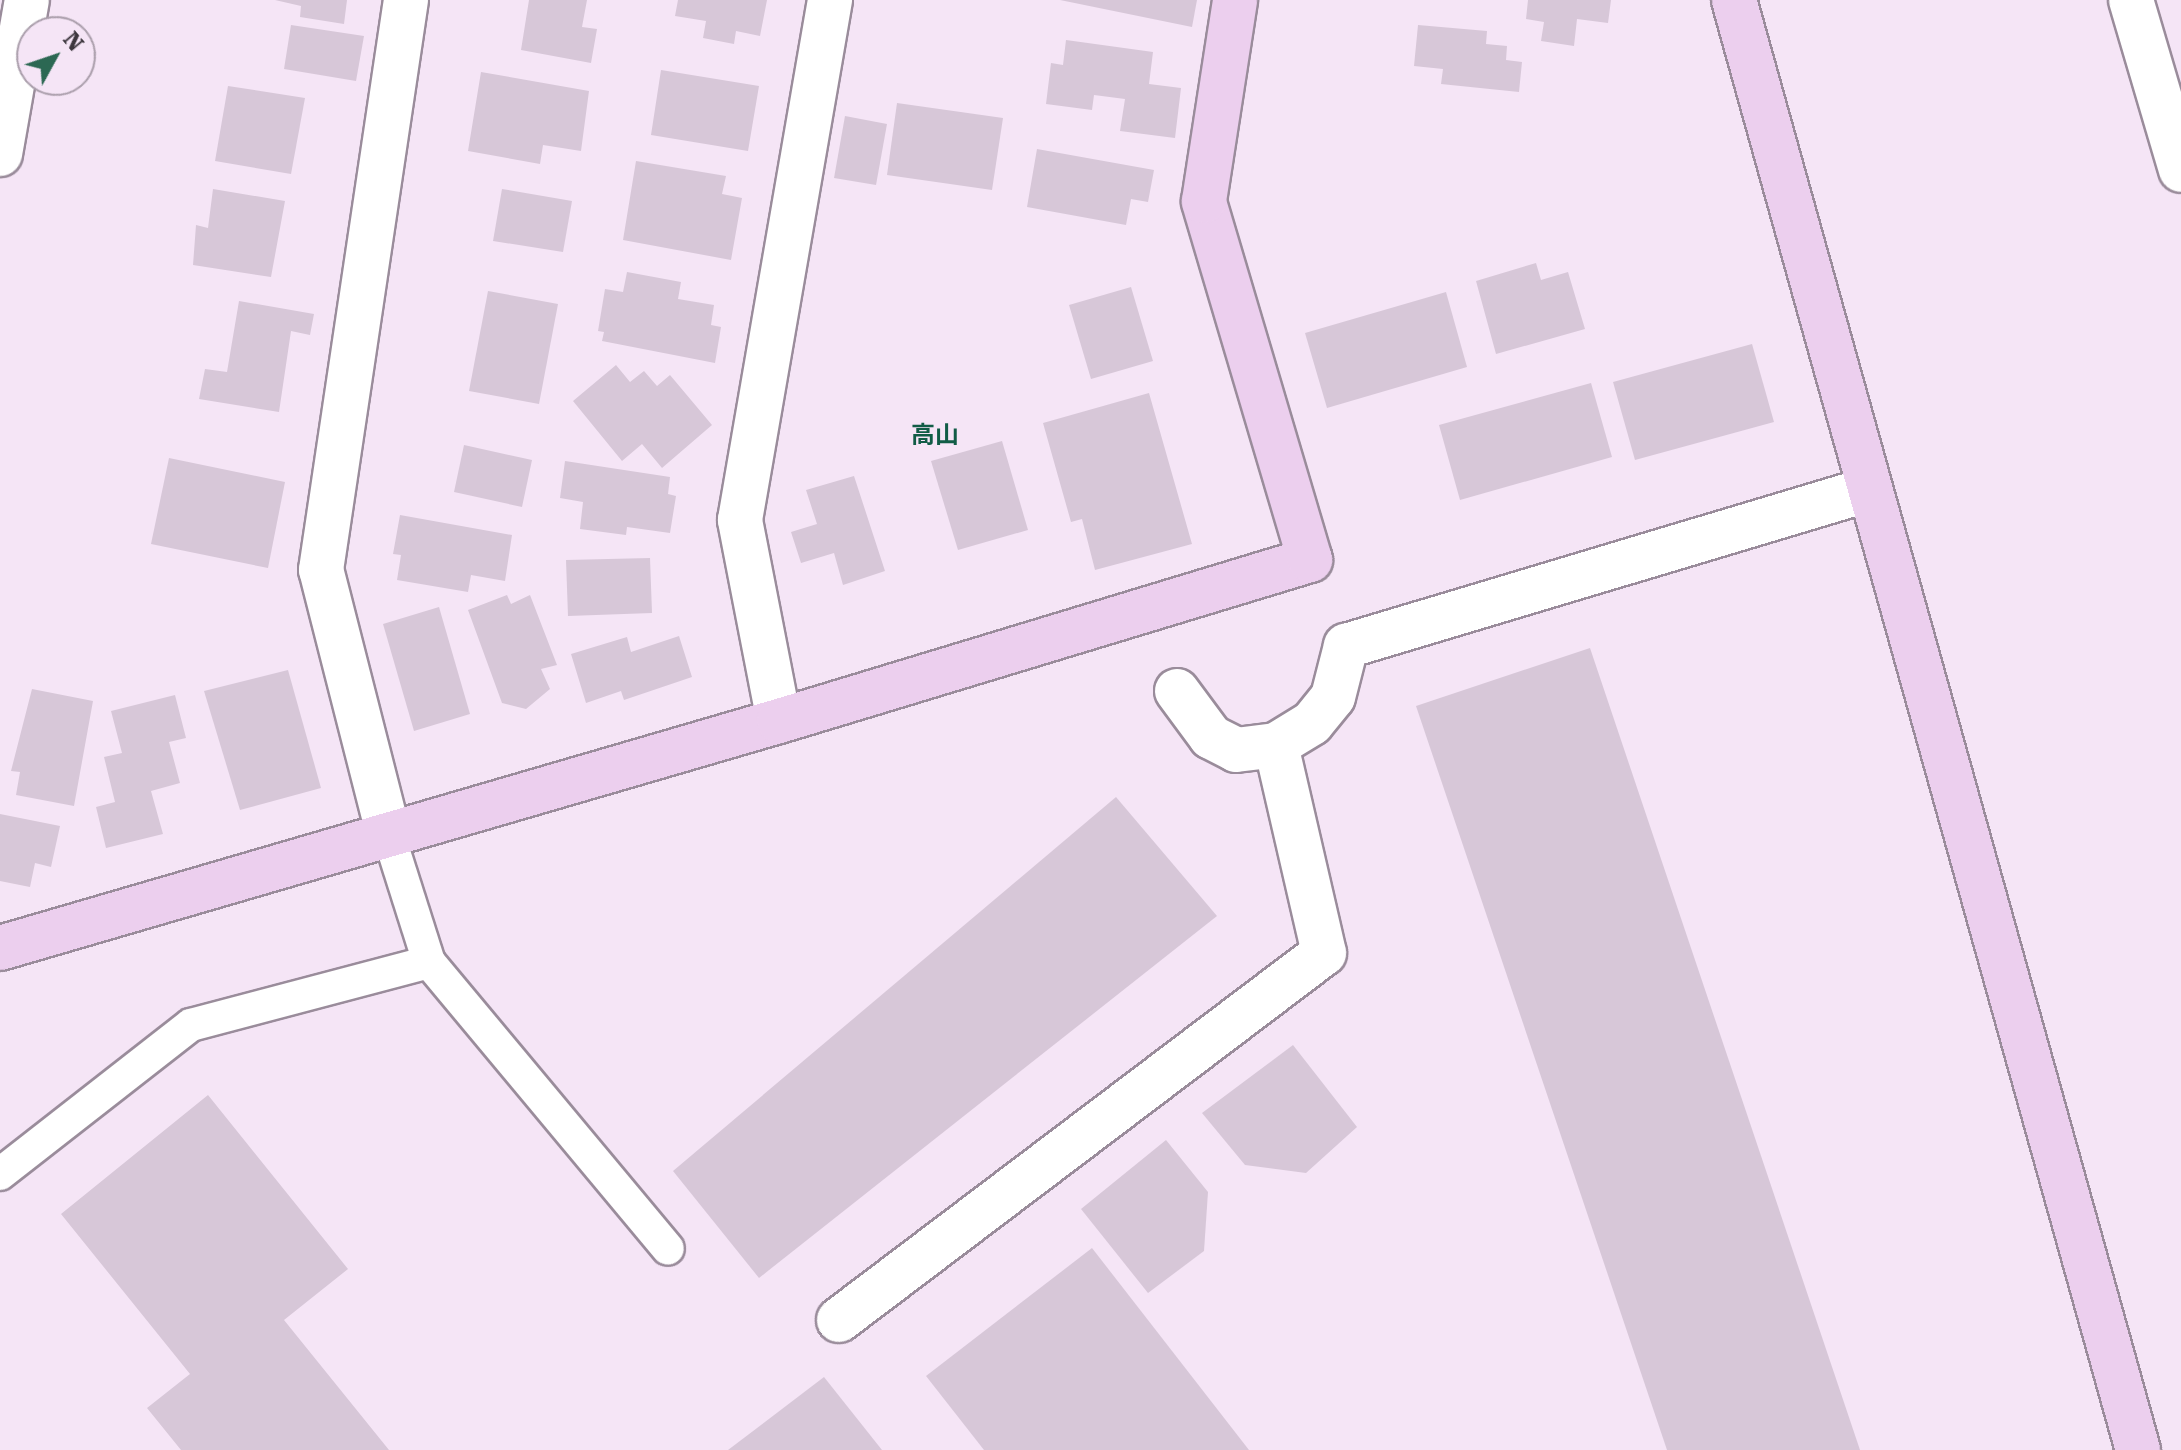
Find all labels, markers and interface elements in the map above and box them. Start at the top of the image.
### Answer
north arrow [16,16,96,96]
text: N [58,27,88,56]
district label: 高山 [911,422,959,450]

